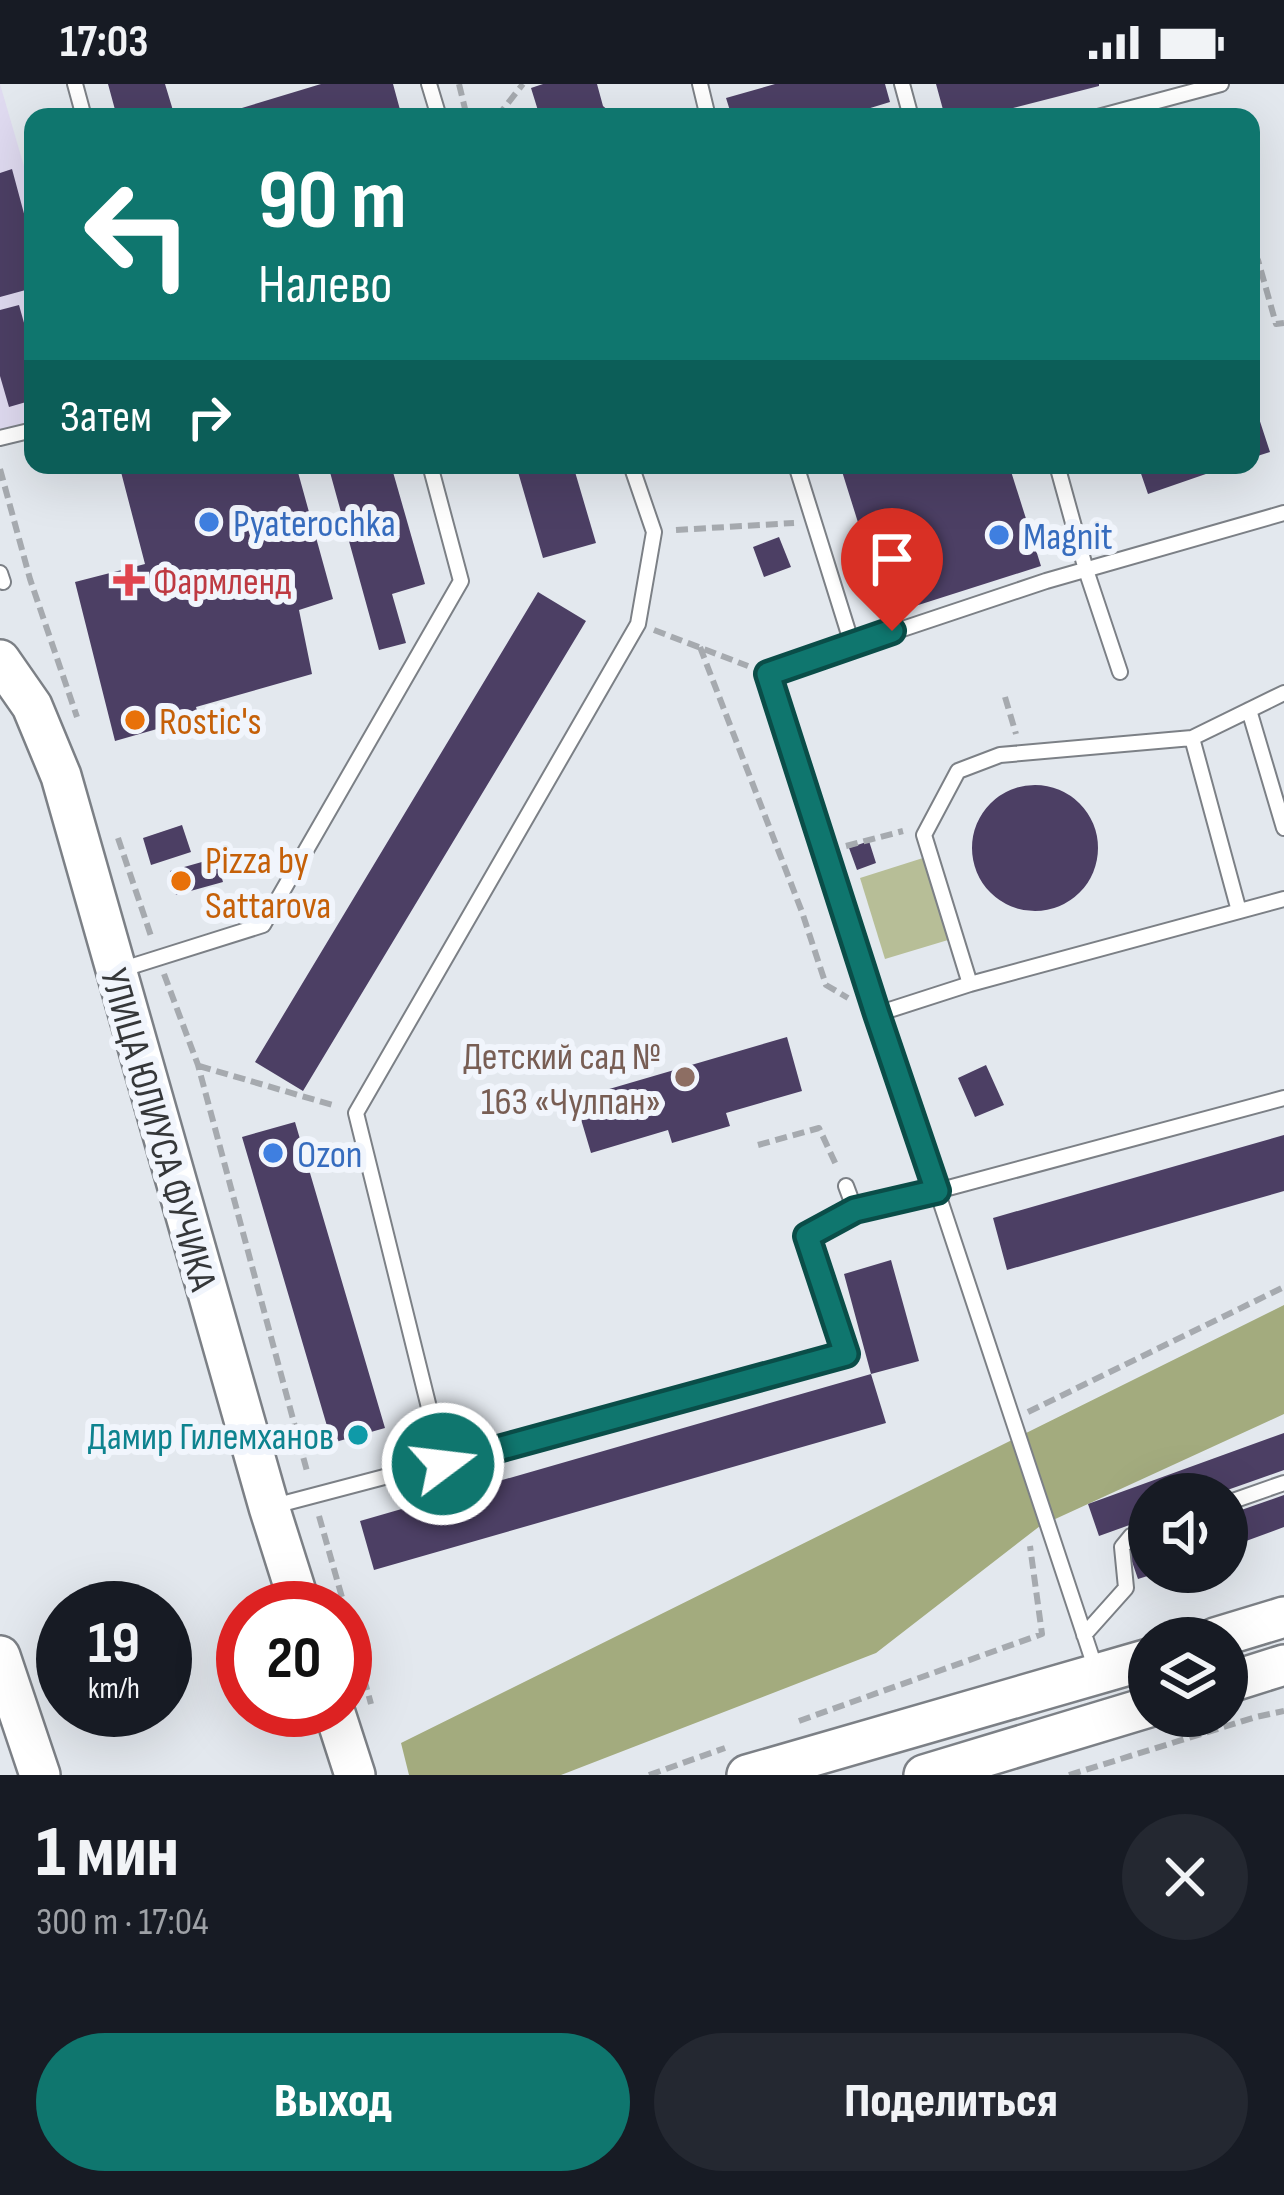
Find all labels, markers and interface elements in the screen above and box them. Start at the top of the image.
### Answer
text: 17:03 [60,15,148,70]
text: 90 m [258,151,407,252]
icon: left [60,156,216,312]
text: Налево [258,253,392,318]
icon: right [176,384,242,450]
text: Затем [60,390,152,445]
place label: Pyaterochka [233,501,396,548]
pin [841,508,943,631]
marker: Pyaterochka [196,509,222,535]
place label: Magnit [1023,514,1113,561]
marker: Magnit [986,522,1012,548]
icon: arrive [859,526,925,592]
place label: Фармленд [153,559,291,606]
marker: Фармленд [116,567,142,593]
place label: Rostic's [159,699,262,746]
marker: Rostic's [122,707,148,733]
place label: Pizza by Sattarova [205,838,331,930]
marker: Pizza by Sattarova [168,868,194,894]
street label: УЛИЦА ЮЛИУСА ФУЧИКА [89,963,226,1296]
place label: Детский сад № 163 «Чулпан» [463,1034,661,1126]
marker: Детский сад № 163 «Чулпан» [672,1064,698,1090]
place label: Ozon [297,1132,363,1179]
marker: Ozon [260,1140,286,1166]
position arrow [380,1401,506,1527]
place label: Дамир Гилемханов [87,1414,334,1461]
marker: Дамир Гилемханов [345,1422,371,1448]
map controls [1128,1473,1248,1737]
button: sound [1128,1473,1248,1593]
speed limit sign: 20 [216,1581,372,1737]
text: 19 [88,1608,140,1680]
button: layers [1128,1617,1248,1737]
text: km/h [88,1671,140,1707]
text: 1 мин [36,1810,179,1897]
button: close [1122,1814,1248,1940]
text: 300 m · 17:04 [36,1899,208,1946]
button: Выход [36,2033,630,2171]
button: Поделиться [654,2033,1248,2171]

